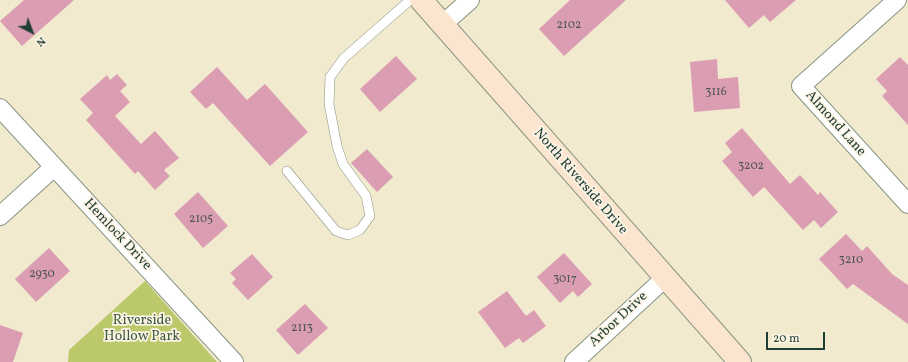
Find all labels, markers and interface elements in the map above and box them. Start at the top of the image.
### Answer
north arrow [12,12,52,52]
house number: 2102 [557,19,581,33]
text: N [32,33,48,50]
house number: 3116 [705,86,727,100]
street label: Almond Lane [801,88,869,160]
street label: North Riverside Drive [529,126,631,238]
house number: 3202 [738,160,764,174]
street label: Hemlock Drive [80,196,154,274]
house number: 2105 [189,213,213,227]
house number: 3210 [839,254,863,268]
house number: 2930 [29,268,55,282]
house number: 3017 [553,273,577,287]
street label: Arbor Drive [586,289,652,351]
park label: Riverside Hollow Park [104,313,180,346]
house number: 2113 [291,322,313,336]
scale bar [768,324,827,350]
text: 20 m [773,331,800,347]

